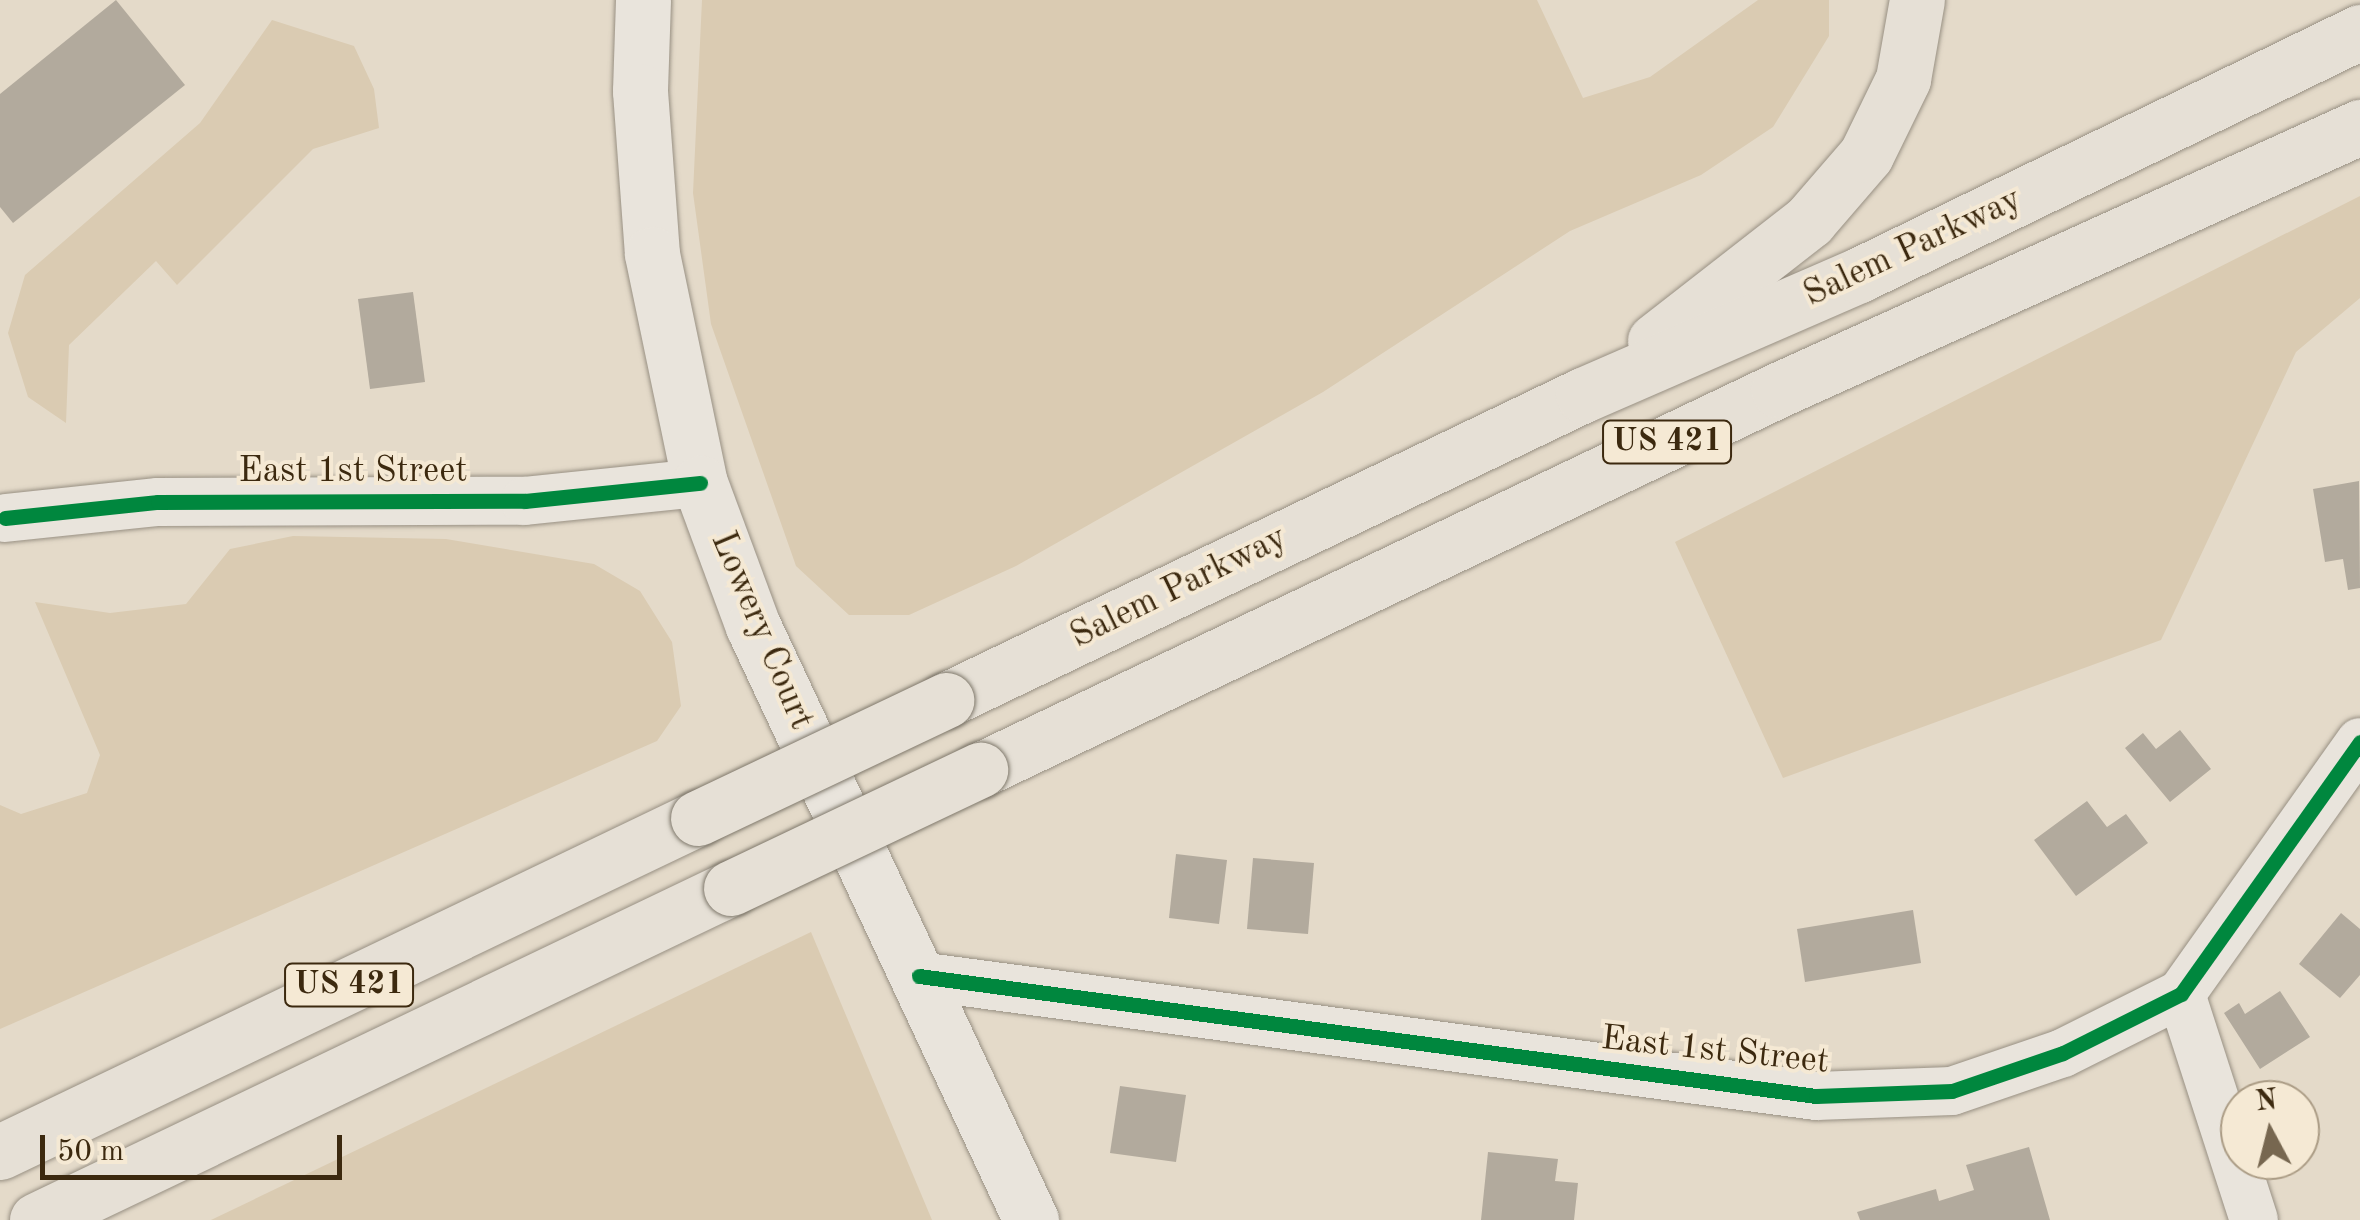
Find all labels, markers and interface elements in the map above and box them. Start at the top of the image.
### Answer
street label: Salem Parkway [1797,179,2029,317]
road number: US 421 [1602,415,1732,469]
street label: East 1st Street [239,451,467,493]
street label: Salem Parkway [1064,517,1294,659]
street label: Lowery Court [701,526,821,736]
road number: US 421 [284,958,414,1012]
street label: East 1st Street [1599,1018,1831,1084]
north arrow [2220,1080,2320,1180]
text: N [2254,1087,2279,1117]
scale bar [45,1115,348,1177]
text: 50 m [57,1137,124,1167]

